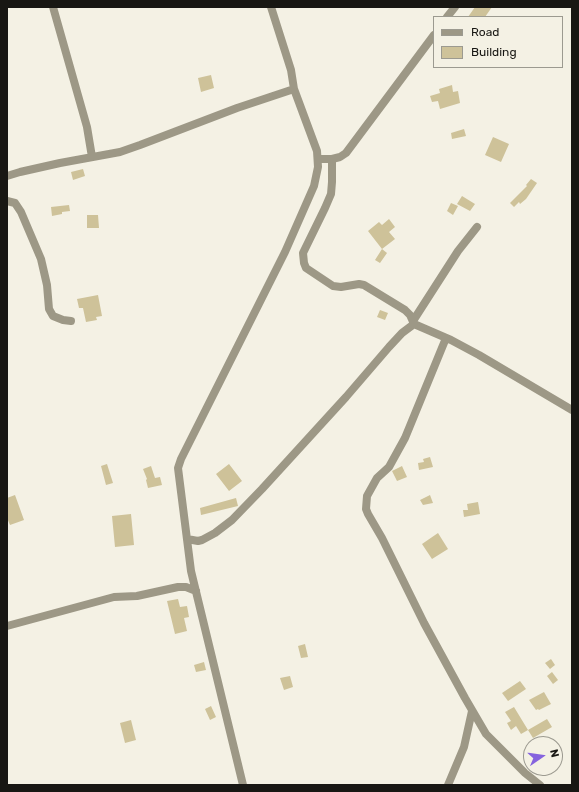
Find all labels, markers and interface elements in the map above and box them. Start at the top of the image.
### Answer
legend [433,16,563,68]
text: Road [471,25,499,39]
text: Building [471,45,517,59]
north arrow [523,736,563,776]
text: N [547,748,561,759]

